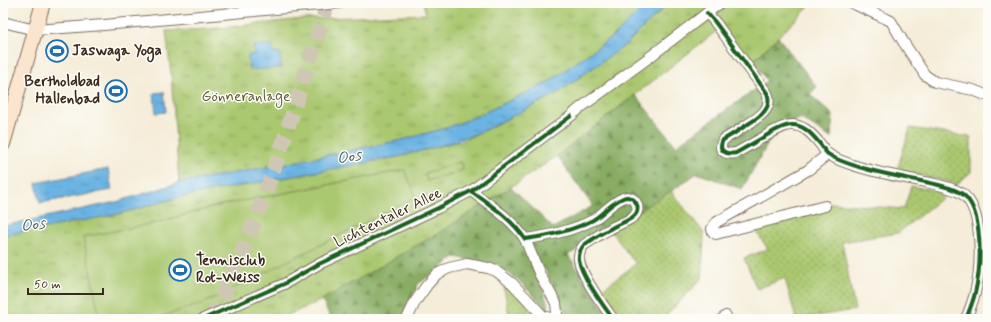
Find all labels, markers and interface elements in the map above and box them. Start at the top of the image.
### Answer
sports icon: Jaswaga Yoga [44,38,70,64]
place label: Jaswaga Yoga [72,41,162,63]
place label: Bertholdbad Hallenbad [24,72,100,109]
sports icon: Bertholdbad Hallenbad [103,78,129,104]
park label: Gönneranlage [202,87,290,108]
water label: Oos [335,144,365,170]
street label: Lichtentaler Allee [331,183,445,253]
water label: Oos [19,212,49,237]
place label: Tennisclub Rot-Weiss [196,251,266,288]
sports icon: Tennisclub Rot-Weiss [167,257,193,283]
scale bar [28,270,103,296]
text: 50 m [34,277,61,293]

